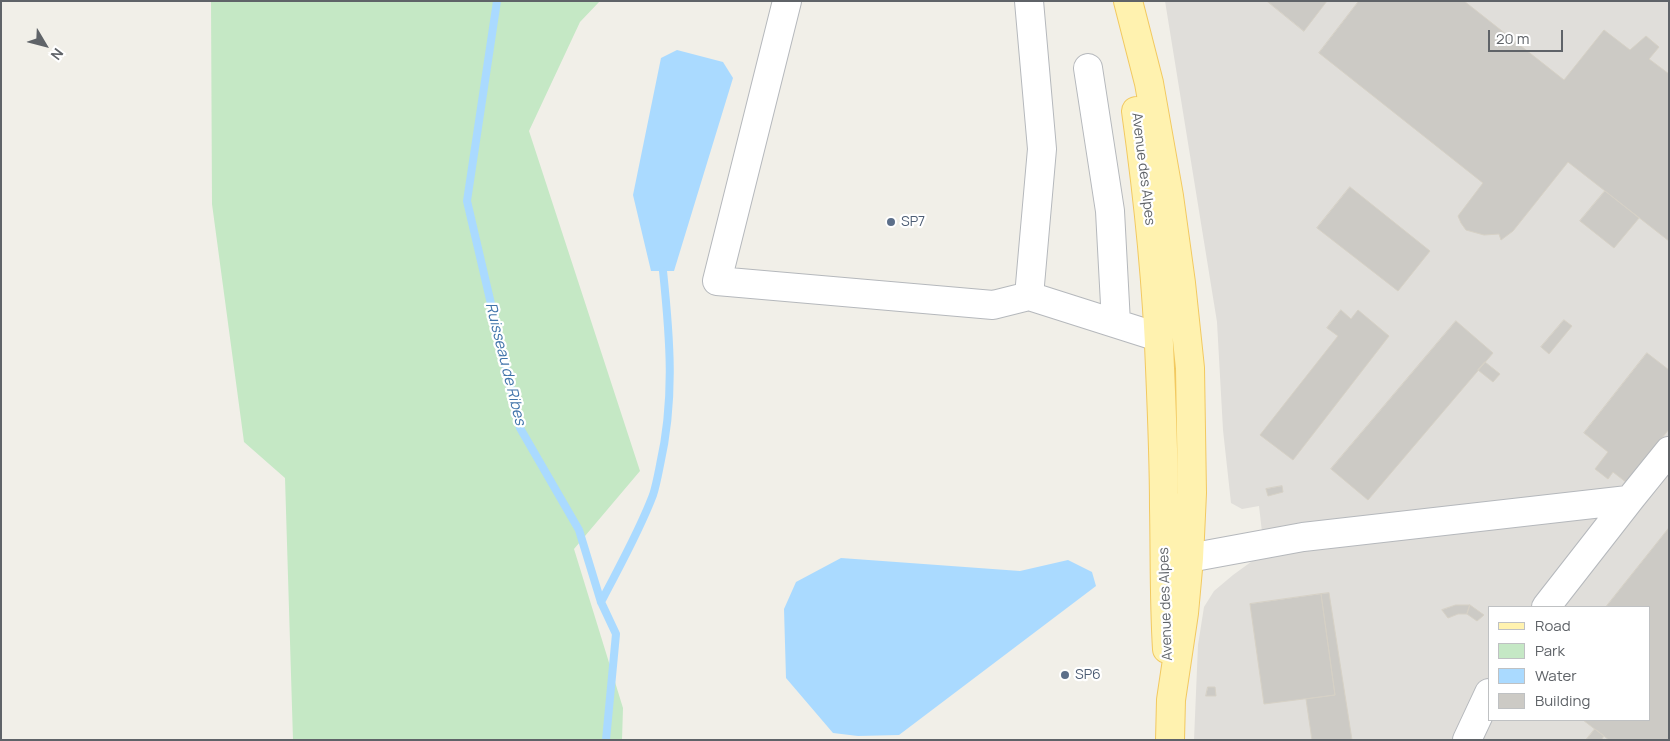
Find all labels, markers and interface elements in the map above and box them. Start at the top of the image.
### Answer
north arrow [20,20,70,70]
scale bar [1490,20,1565,52]
text: 20 m [1496,28,1529,49]
text: N [47,45,68,64]
street label: Avenue des Alpes [1128,112,1158,226]
place label: SP7 [901,214,925,230]
marker: SP7 [885,216,897,228]
water label: Ruisseau de Ribes [481,301,529,427]
street label: Avenue des Alpes [1156,547,1176,661]
legend [1488,606,1650,721]
text: Road [1535,615,1571,636]
text: Park [1535,640,1565,661]
text: Water [1535,665,1577,686]
place label: SP6 [1075,667,1101,683]
marker: SP6 [1059,669,1071,681]
text: Building [1535,690,1590,711]

